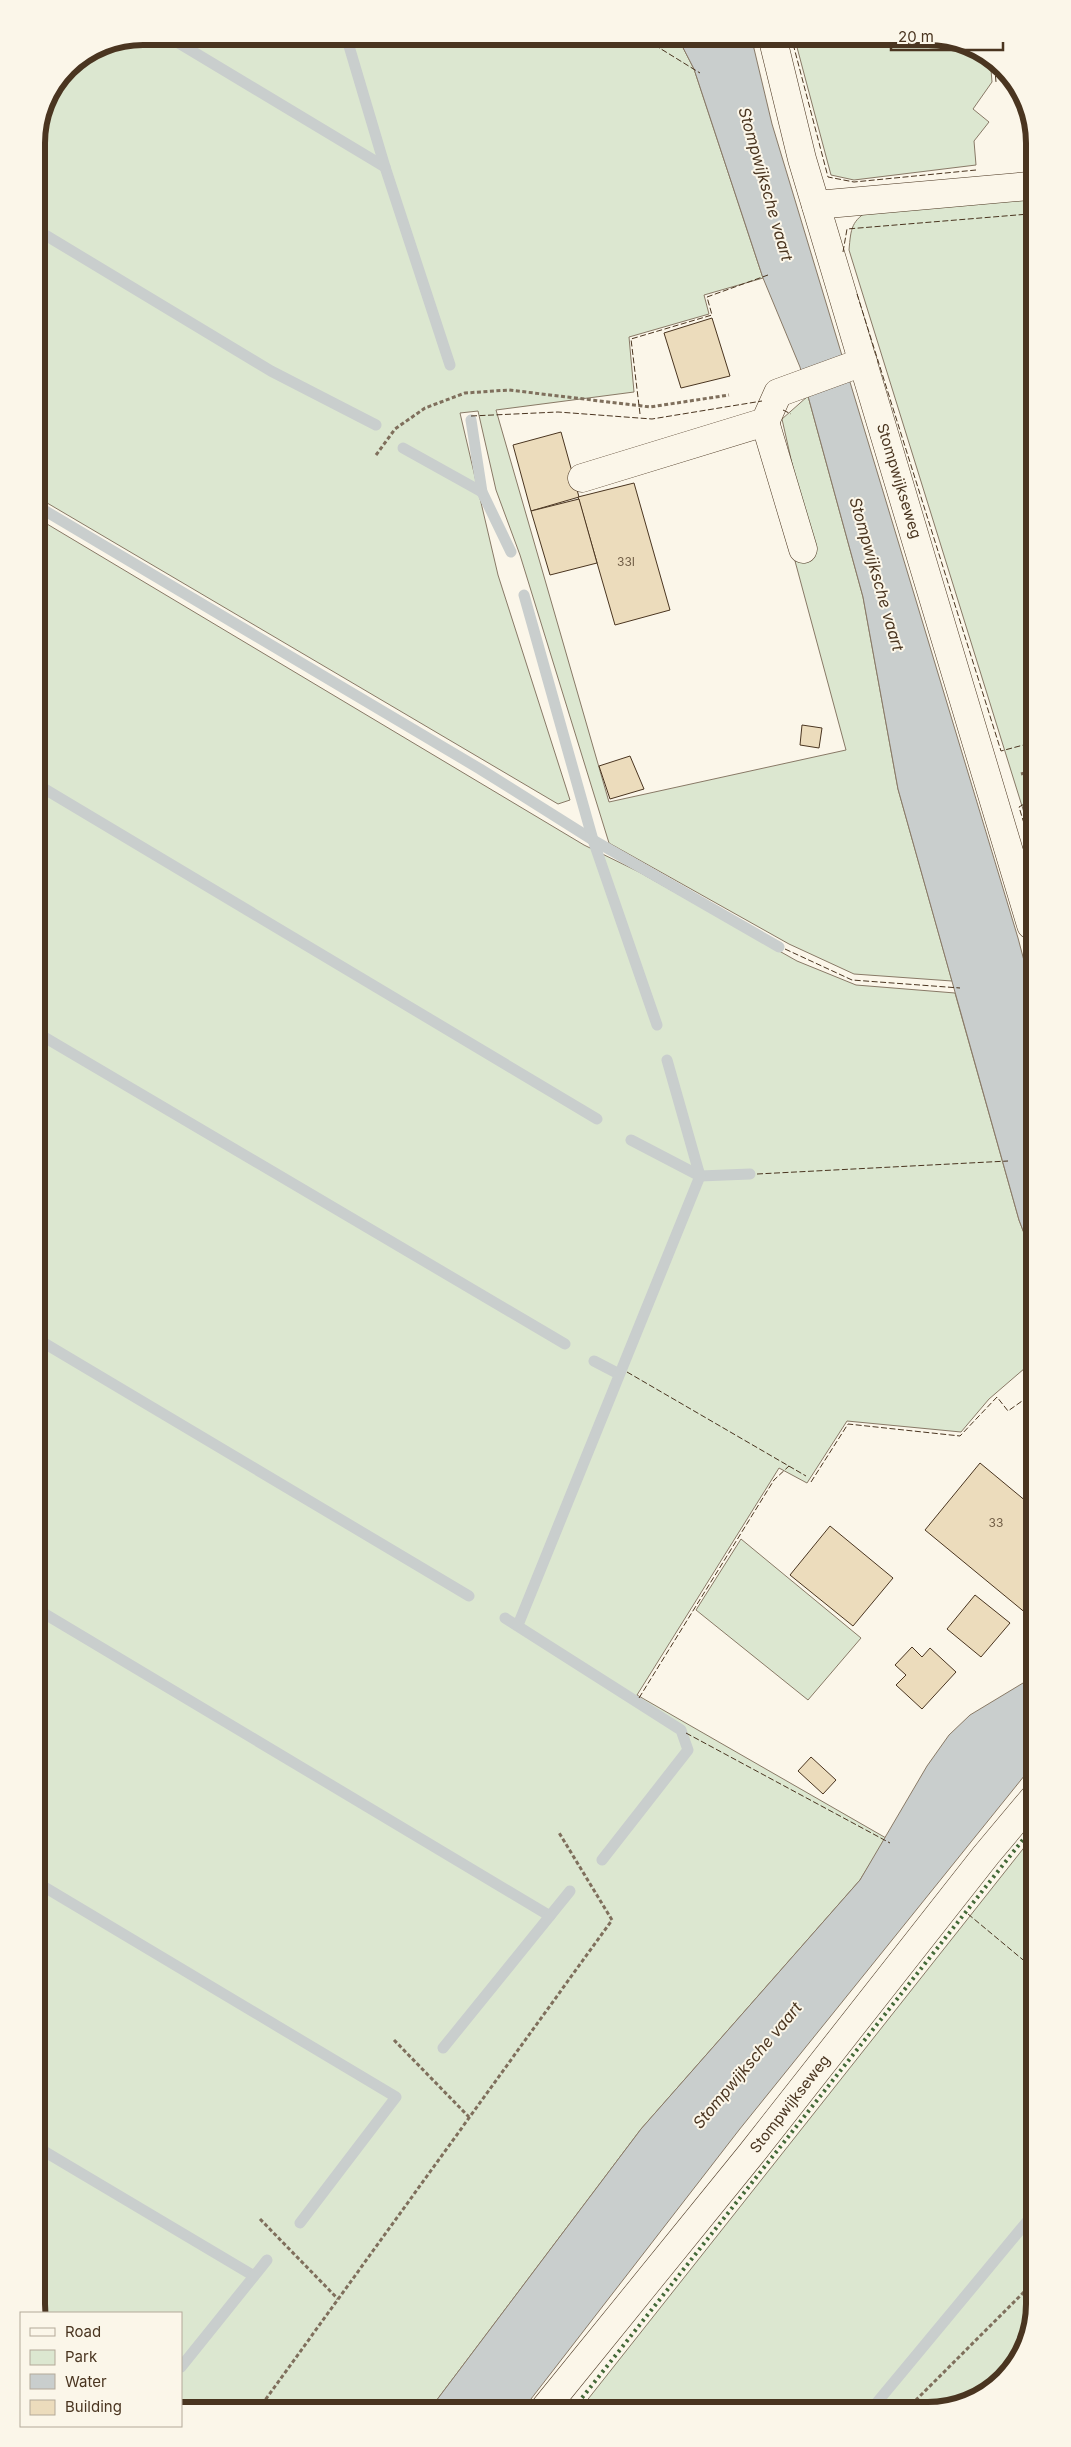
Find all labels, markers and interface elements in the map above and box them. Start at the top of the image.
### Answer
scale bar [891,20,1004,52]
text: 20 m [898,27,934,46]
water label: Stompwijksche vaart [735,105,798,264]
street label: Stompwijkseweg [873,421,926,541]
water label: Stompwijksche vaart [846,495,909,654]
house number: 33I [617,554,635,569]
house number: 33 [989,1515,1003,1530]
water label: Stompwijksche vaart [688,1997,806,2132]
street label: Stompwijkseweg [745,2051,834,2157]
legend [20,2312,182,2427]
text: Road [65,2322,101,2341]
text: Park [65,2347,98,2366]
text: Water [65,2372,107,2391]
text: Building [65,2397,122,2416]

